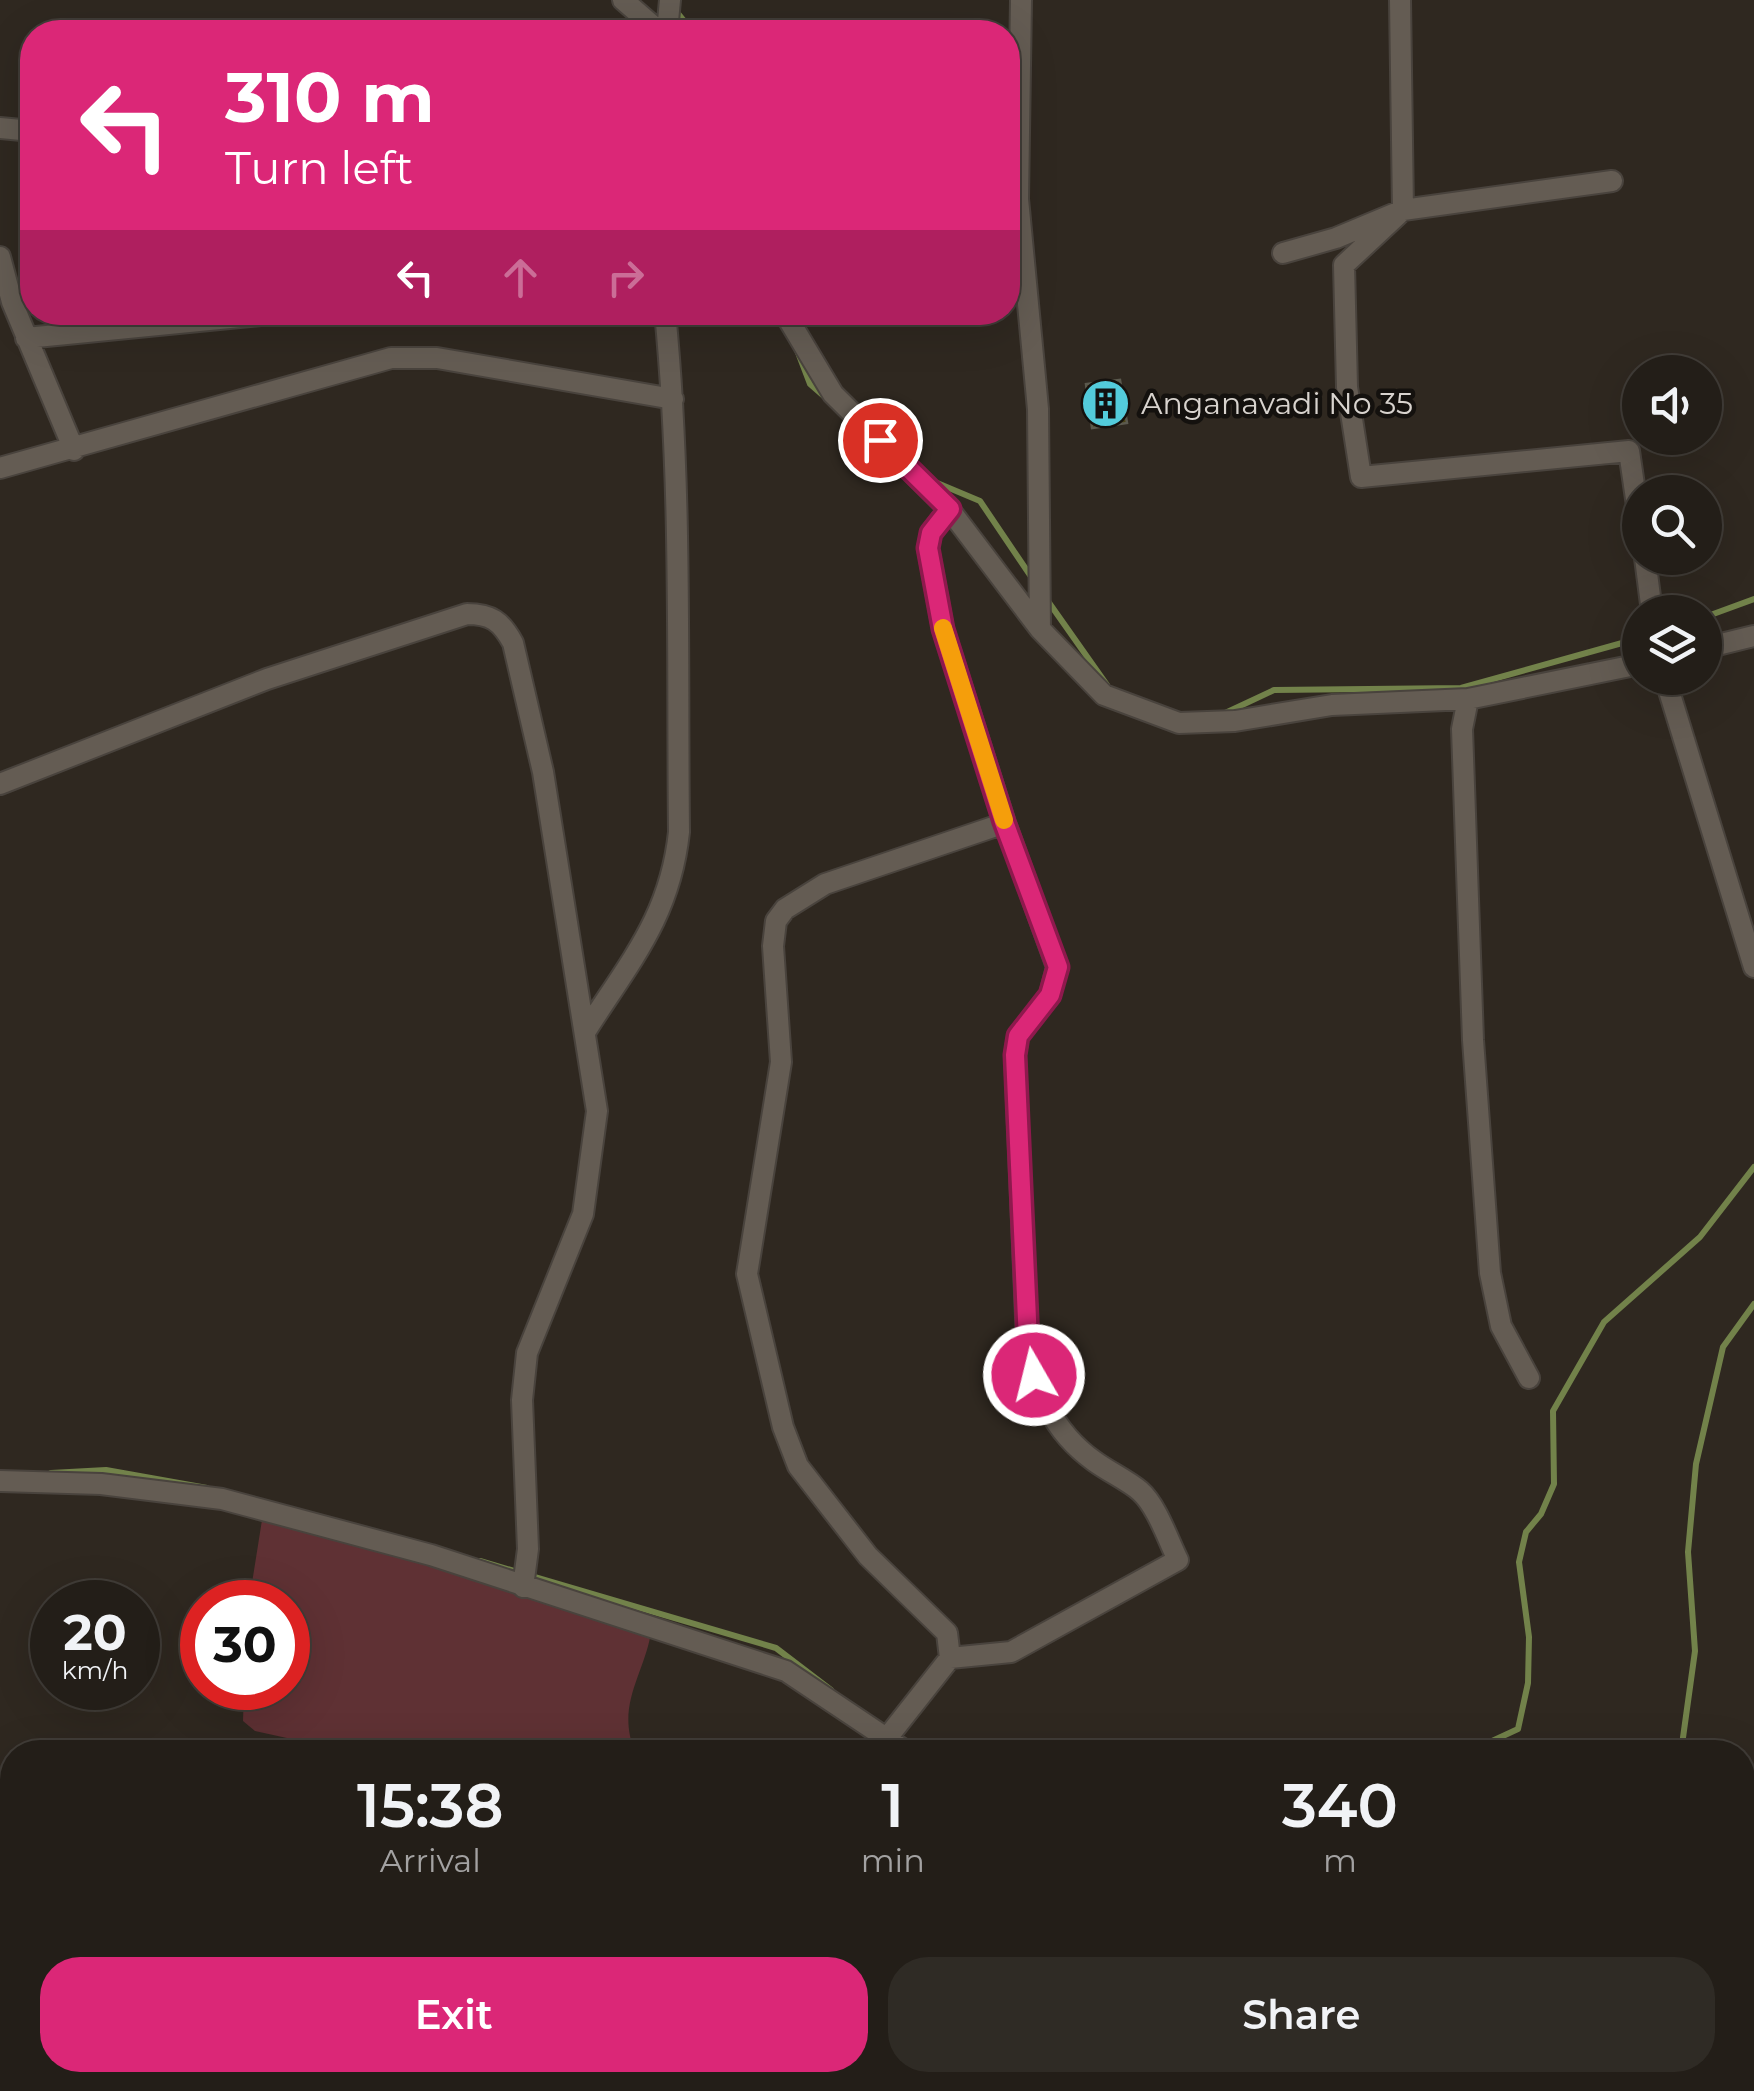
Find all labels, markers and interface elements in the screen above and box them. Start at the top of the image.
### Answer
text: 310 m [225,54,435,140]
icon: left [60,60,190,190]
text: Turn left [225,140,413,195]
icon: left [388,250,443,305]
icon: ahead [493,250,548,305]
icon: right [598,250,653,305]
map controls [1622,355,1722,695]
button: sound [1622,355,1722,455]
building icon: Anganavadi No 35 [1080,378,1132,430]
place label: Anganavadi No 35 [1141,385,1413,422]
pin [838,398,923,483]
icon: arrive [853,413,908,468]
button: search [1622,475,1722,575]
button: layers [1622,595,1722,695]
position arrow [982,1323,1086,1427]
speed limit sign: 30 [180,1580,310,1710]
text: 20 [63,1602,127,1663]
text: km/h [62,1655,128,1685]
text: 15:38 [357,1769,504,1842]
text: 1 [881,1769,904,1842]
text: 340 [1282,1769,1398,1842]
text: Arrival [380,1841,481,1880]
text: min [861,1841,925,1880]
text: m [1323,1841,1357,1880]
button: Exit [40,1957,868,2072]
button: Share [888,1957,1715,2072]

